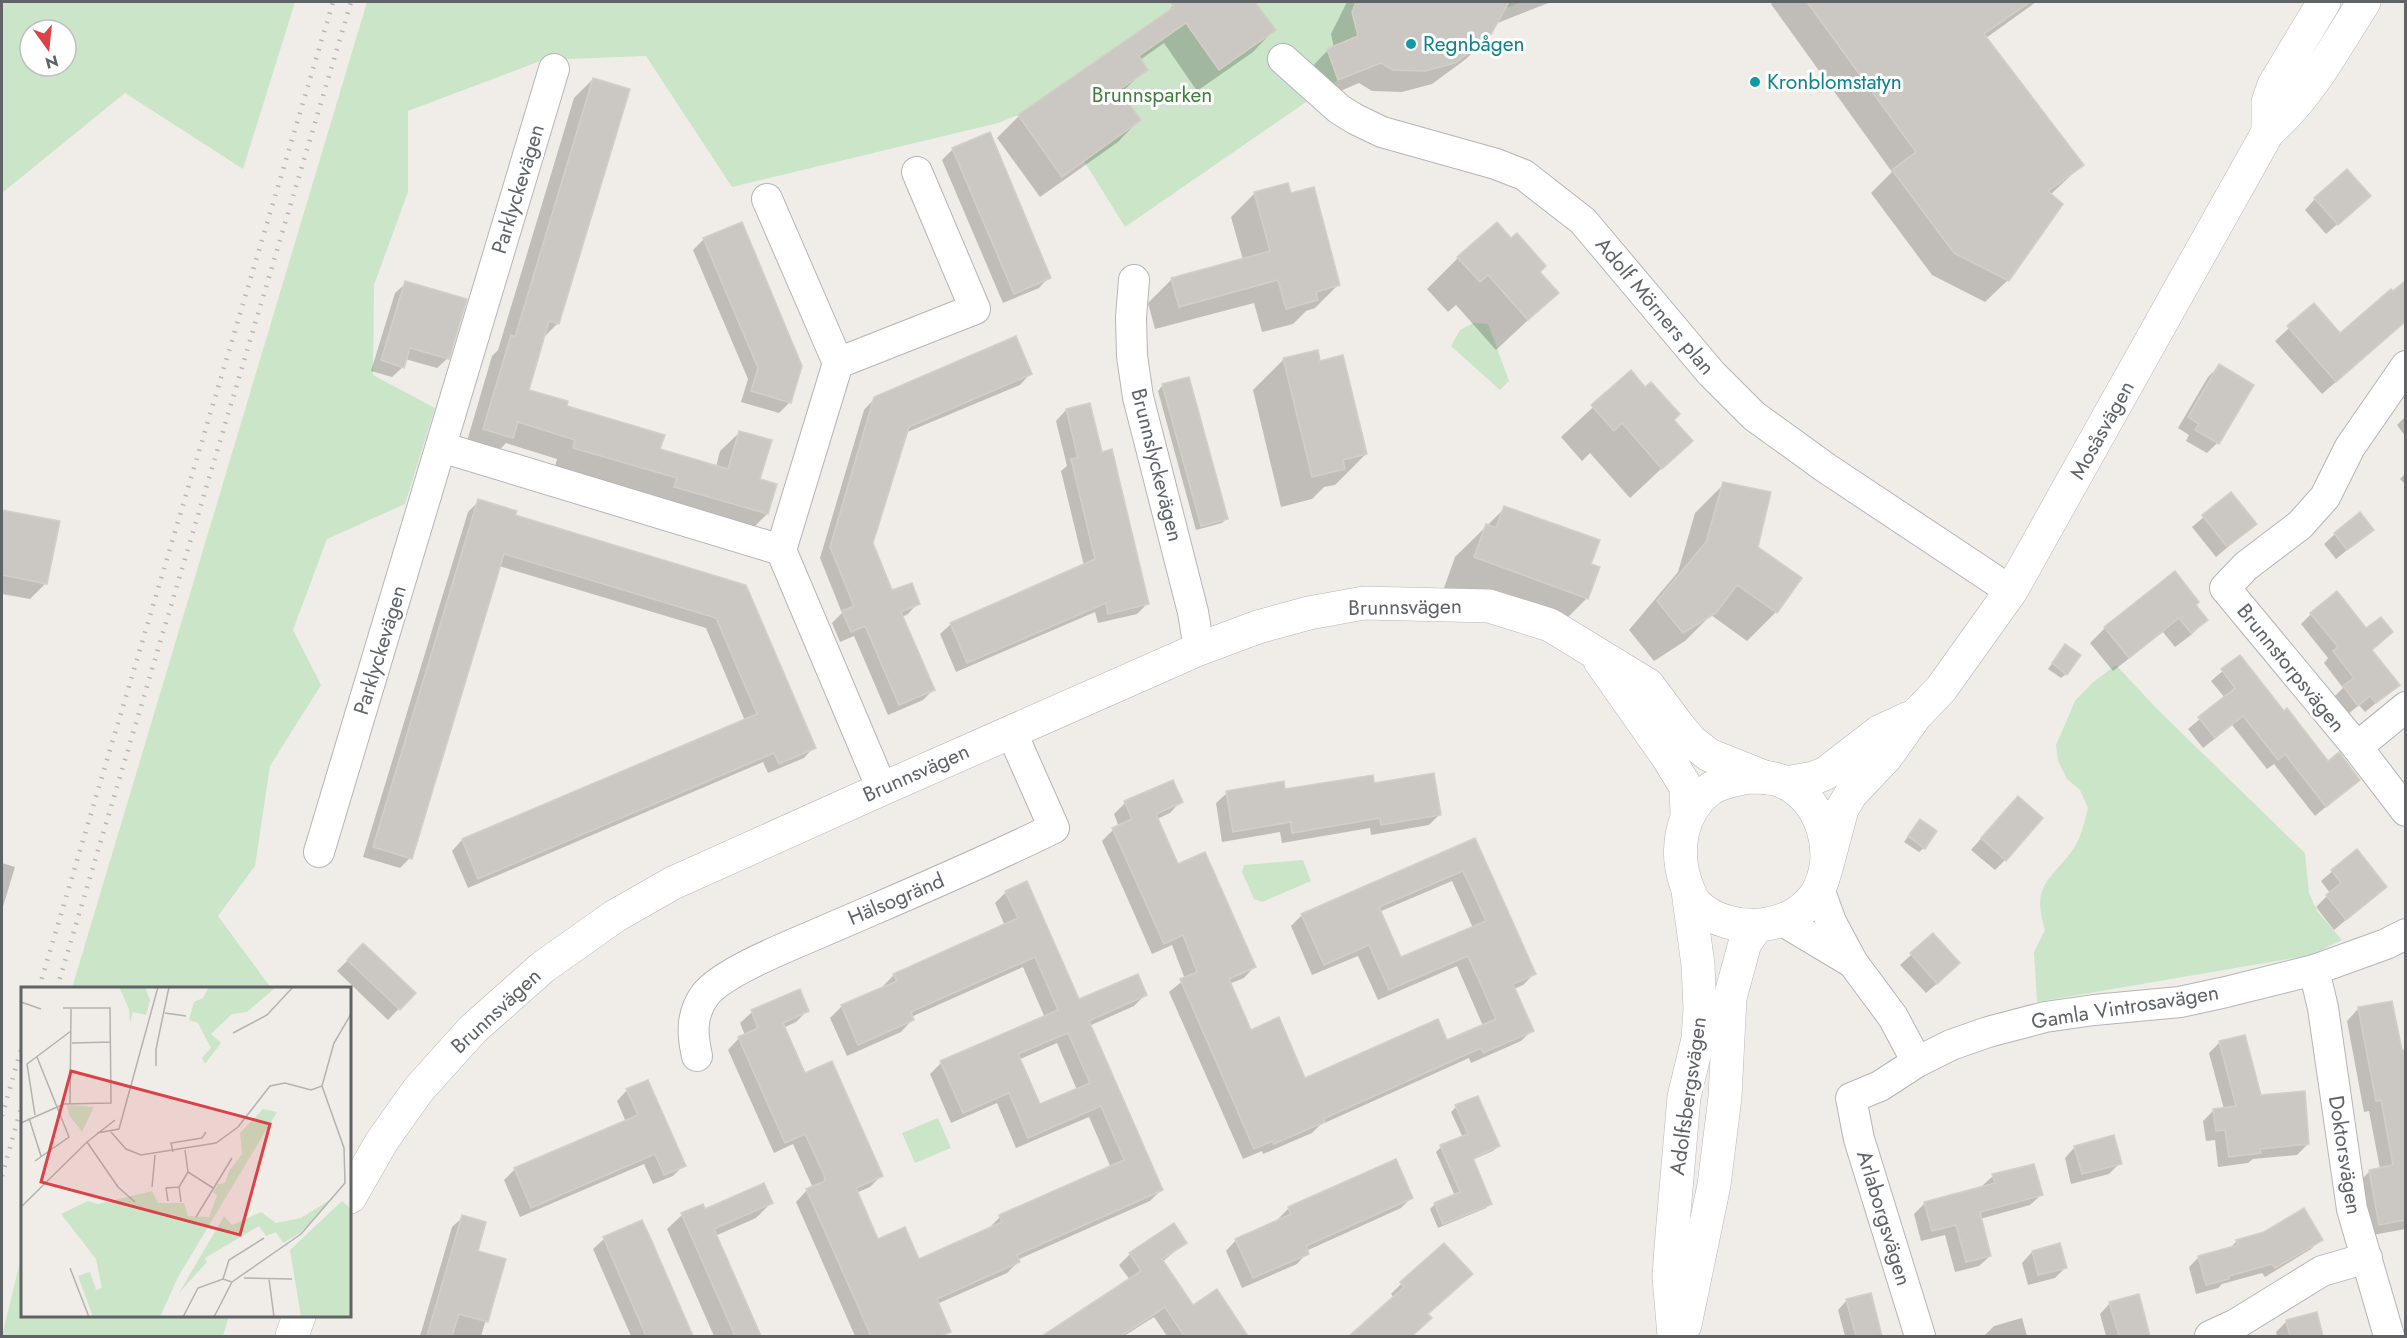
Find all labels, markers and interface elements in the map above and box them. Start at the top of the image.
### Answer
north arrow [18,18,78,78]
place label: Regnbågen [1423,29,1525,59]
marker: Regnbågen [1404,37,1418,51]
text: N [43,49,61,75]
place label: Kronblomstatyn [1767,67,1902,97]
marker: Kronblomstatyn [1748,75,1762,89]
park label: Brunnsparken [1092,80,1212,110]
street label: Parklyckevägen [484,121,552,257]
street label: Adolf Mörners plan [1588,231,1722,381]
street label: Mosåsvägen [2063,375,2141,485]
street label: Brunnslyckevägen [1123,385,1191,545]
street label: Parklyckevägen [346,582,414,718]
street label: Brunnsvägen [1348,591,1462,623]
street label: Brunnstorpsvägen [2230,597,2352,739]
street label: Brunnsvägen [858,736,974,810]
street label: Hälsogränd [843,865,949,933]
street label: Brunnsvägen [444,961,548,1061]
street label: Gamla Vintrosavägen [2029,977,2221,1037]
inset map [21,987,351,1317]
street label: Adolfsbergsvägen [1662,1015,1714,1177]
street label: Doktorsvägen [2321,1093,2369,1217]
street label: Arlaborgsvägen [1849,1147,1919,1289]

